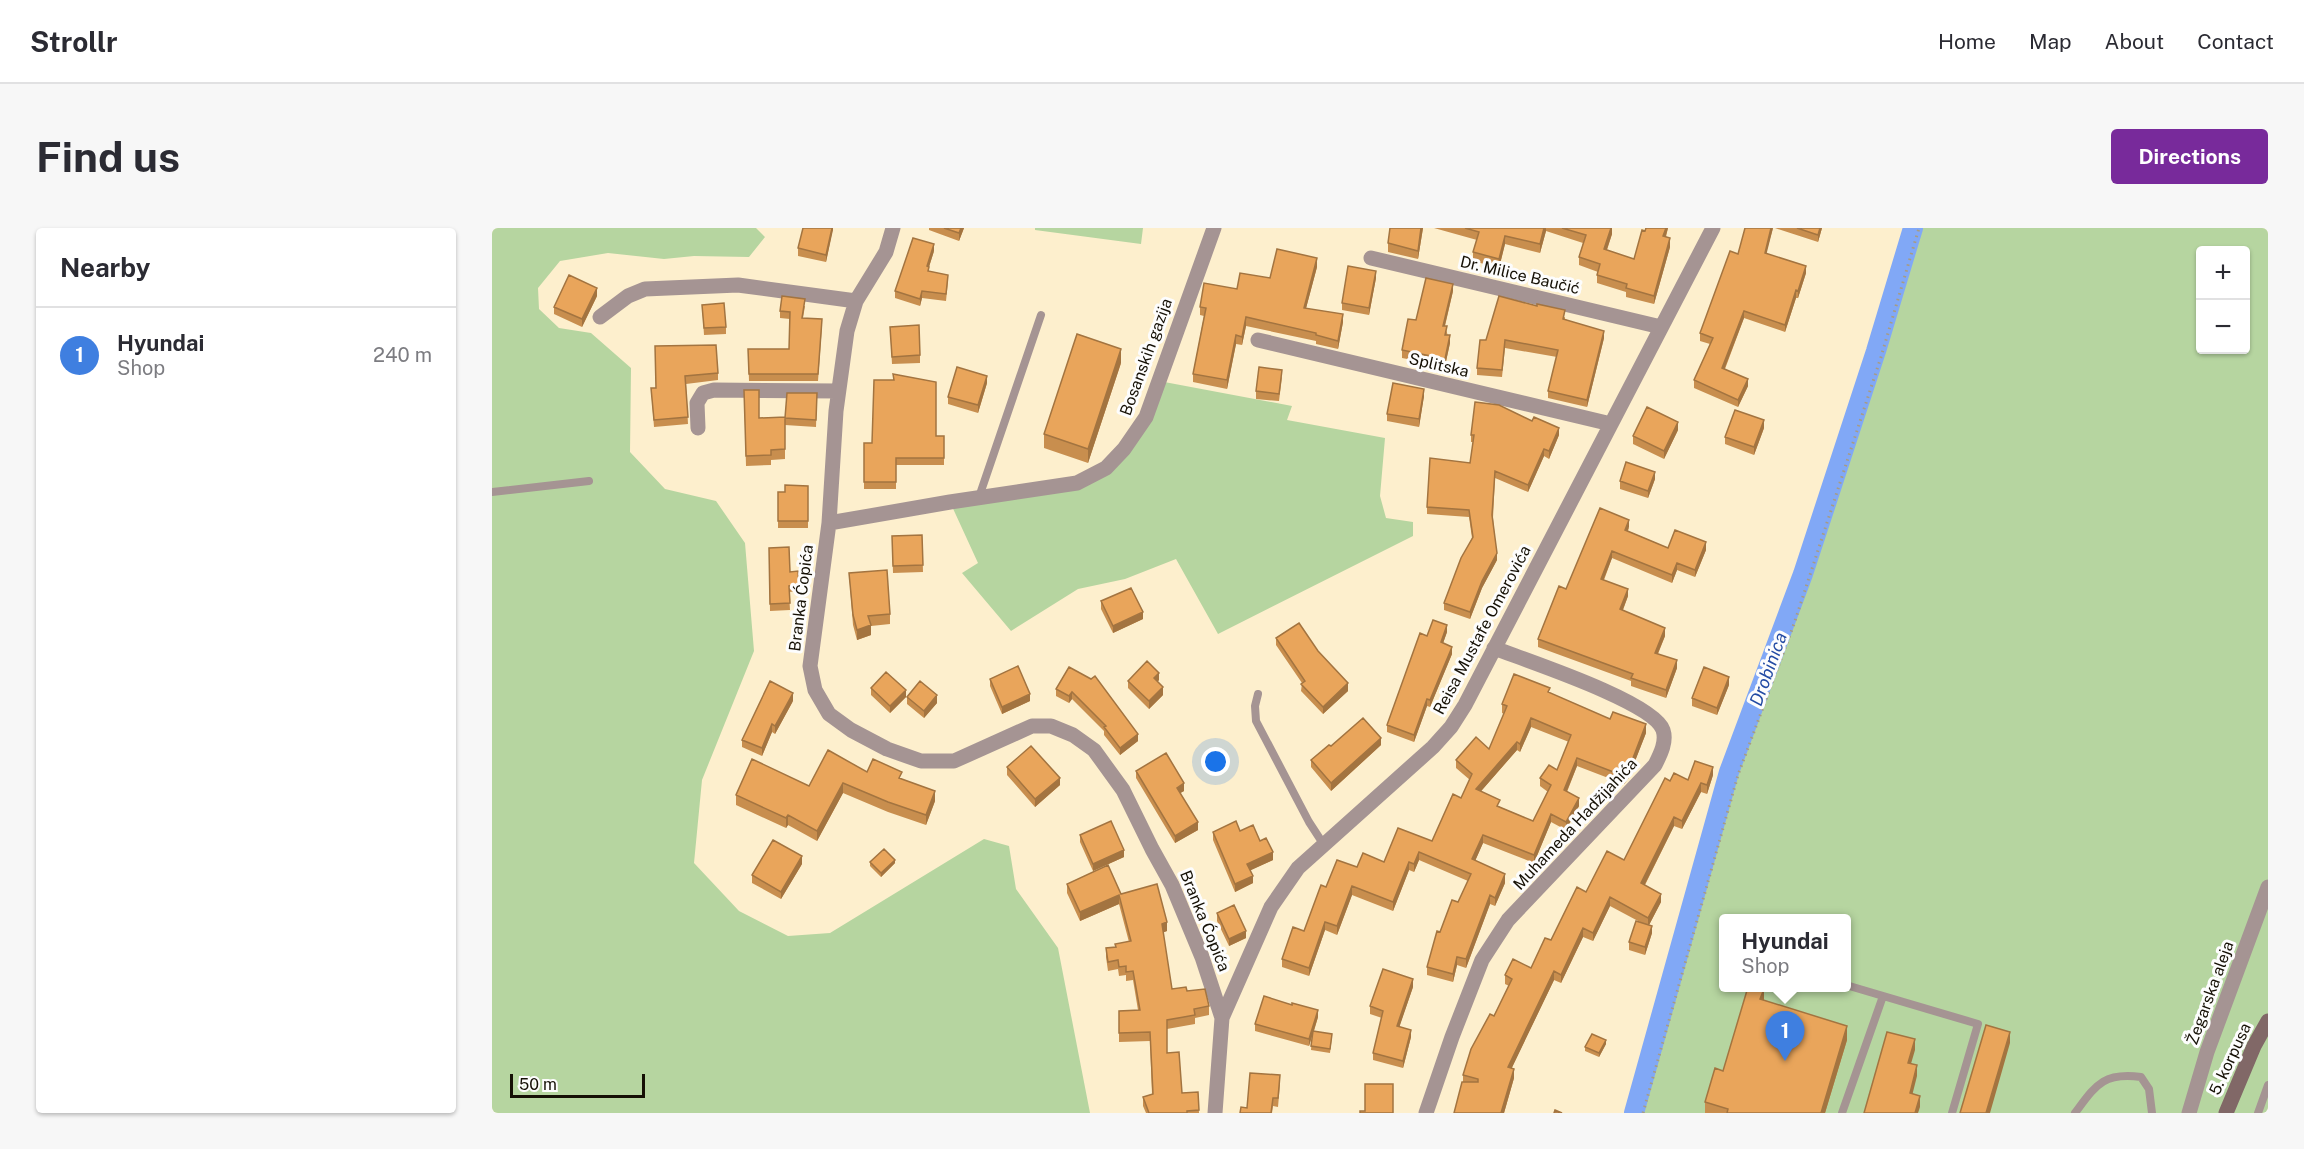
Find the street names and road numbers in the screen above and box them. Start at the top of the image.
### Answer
street label: Dr. Milice Baučić [1458,252,1582,298]
street label: Bosanskih gazija [1116,296,1176,418]
street label: Splitska [1407,349,1471,381]
street label: Reisa Mustafe Omerovića [1429,542,1535,718]
street label: Branka Ćopića [784,543,817,652]
street label: Muhameda Hadžijahića [1509,754,1641,894]
street label: Branka Ćopića [1176,867,1235,974]
street label: Žegarska aleja [2182,938,2238,1047]
street label: 5. korpusa [2205,1020,2255,1098]

